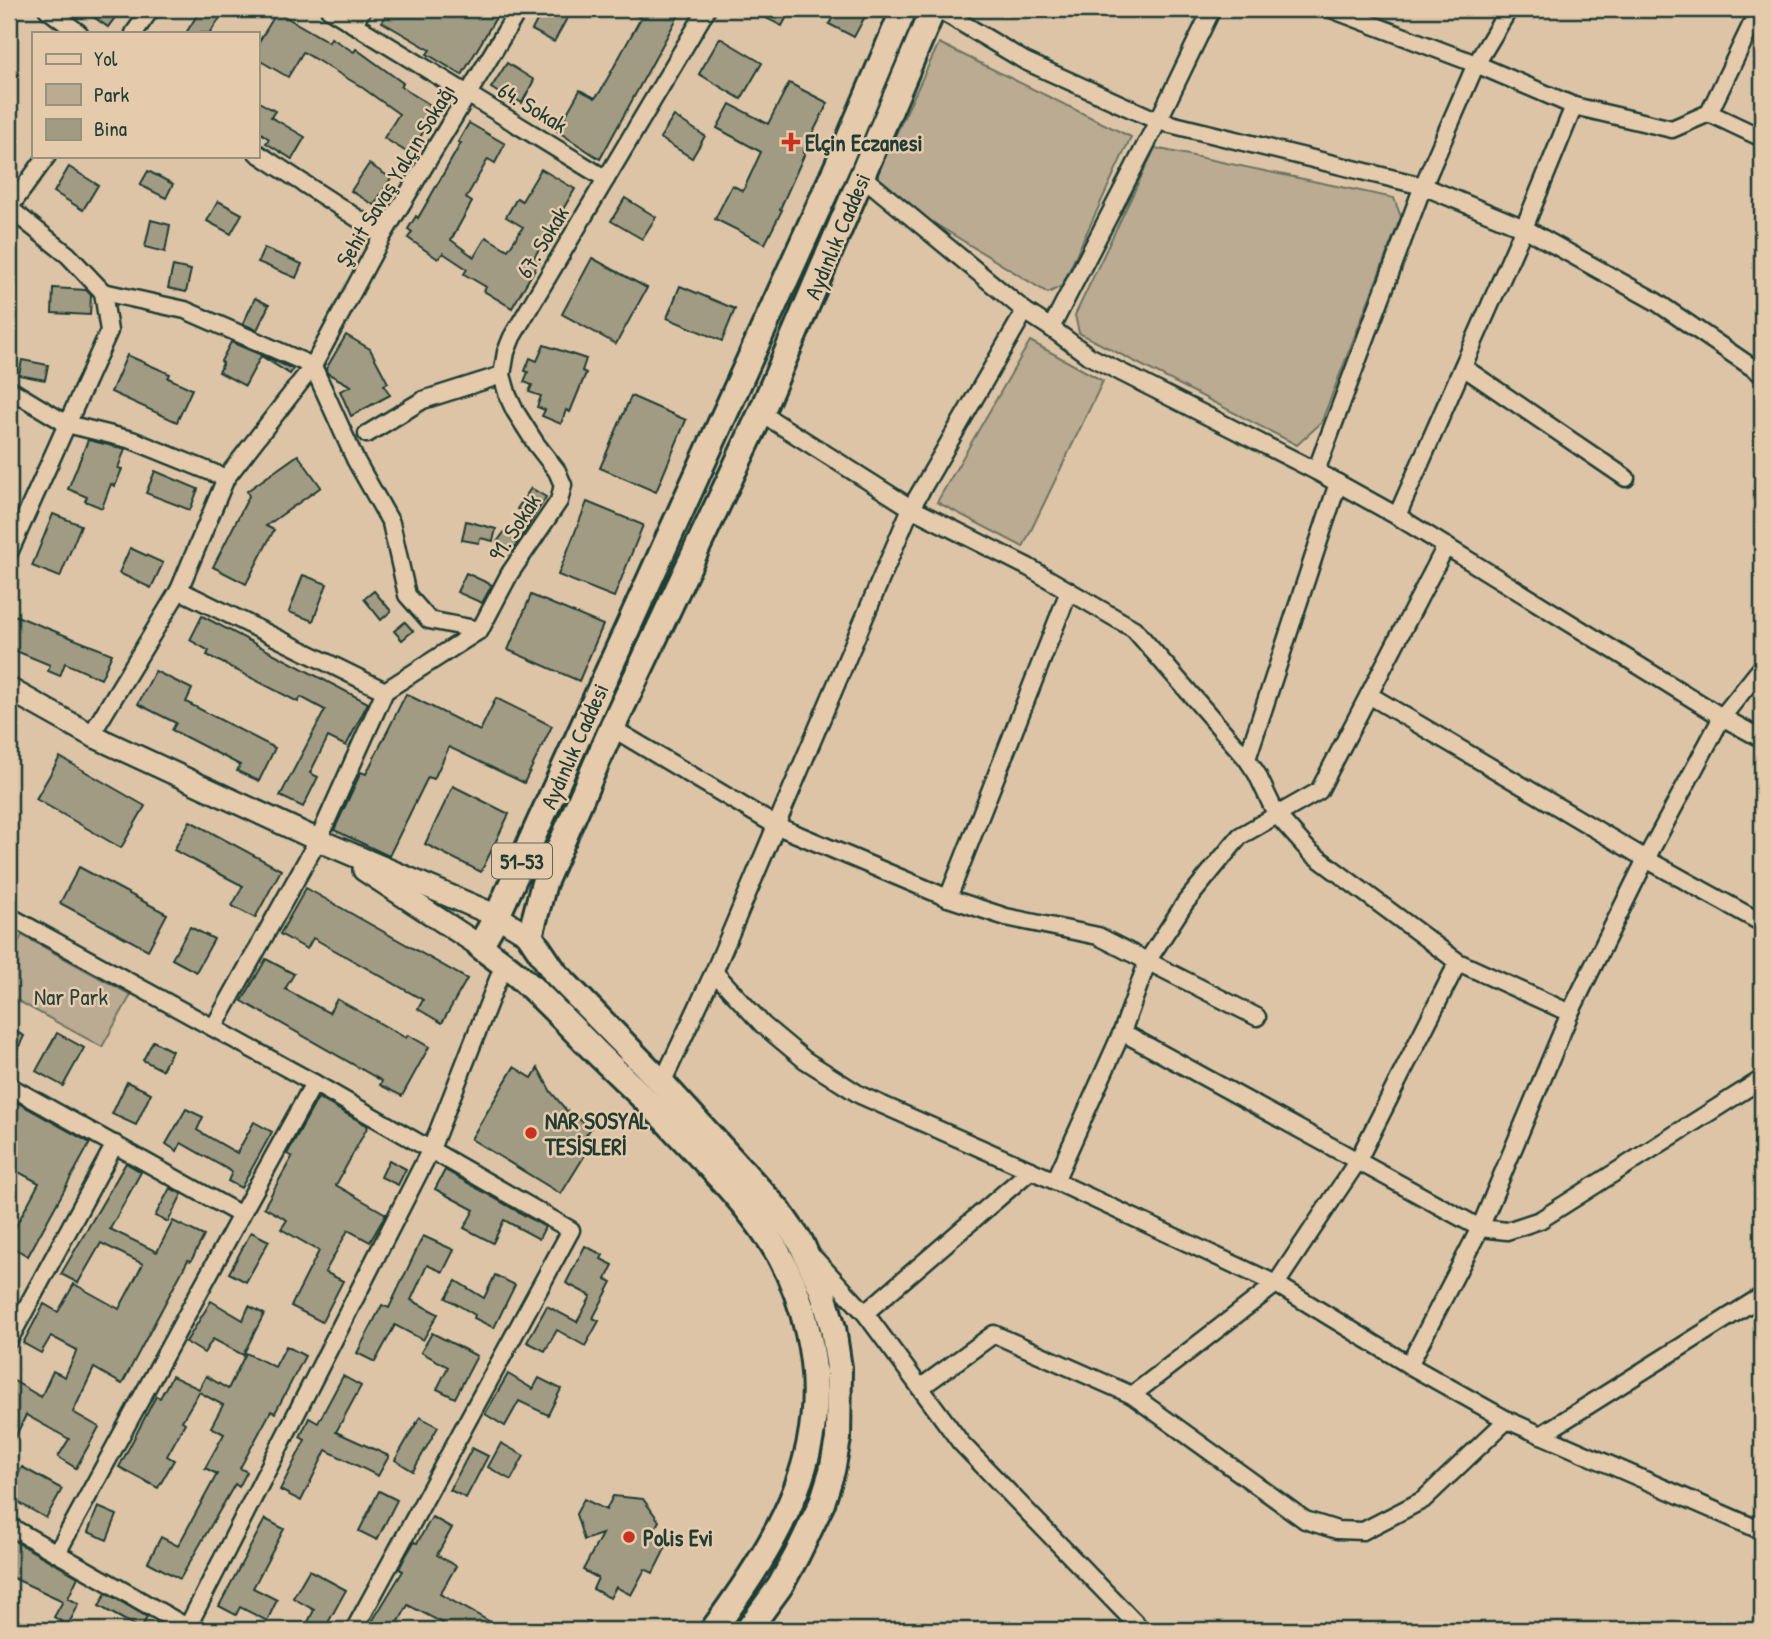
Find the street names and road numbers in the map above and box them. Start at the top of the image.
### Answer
street label: 64. Sokak [492,74,574,140]
street label: Şehit Savaş Yalçın Sokağı [328,78,462,272]
street label: Aydınlık Caddesi [796,168,878,304]
street label: 67. Sokak [508,200,576,284]
street label: 91. Sokak [481,487,548,567]
street label: Aydınlık Caddesi [533,678,615,814]
road number: 51-53 [492,844,552,878]

